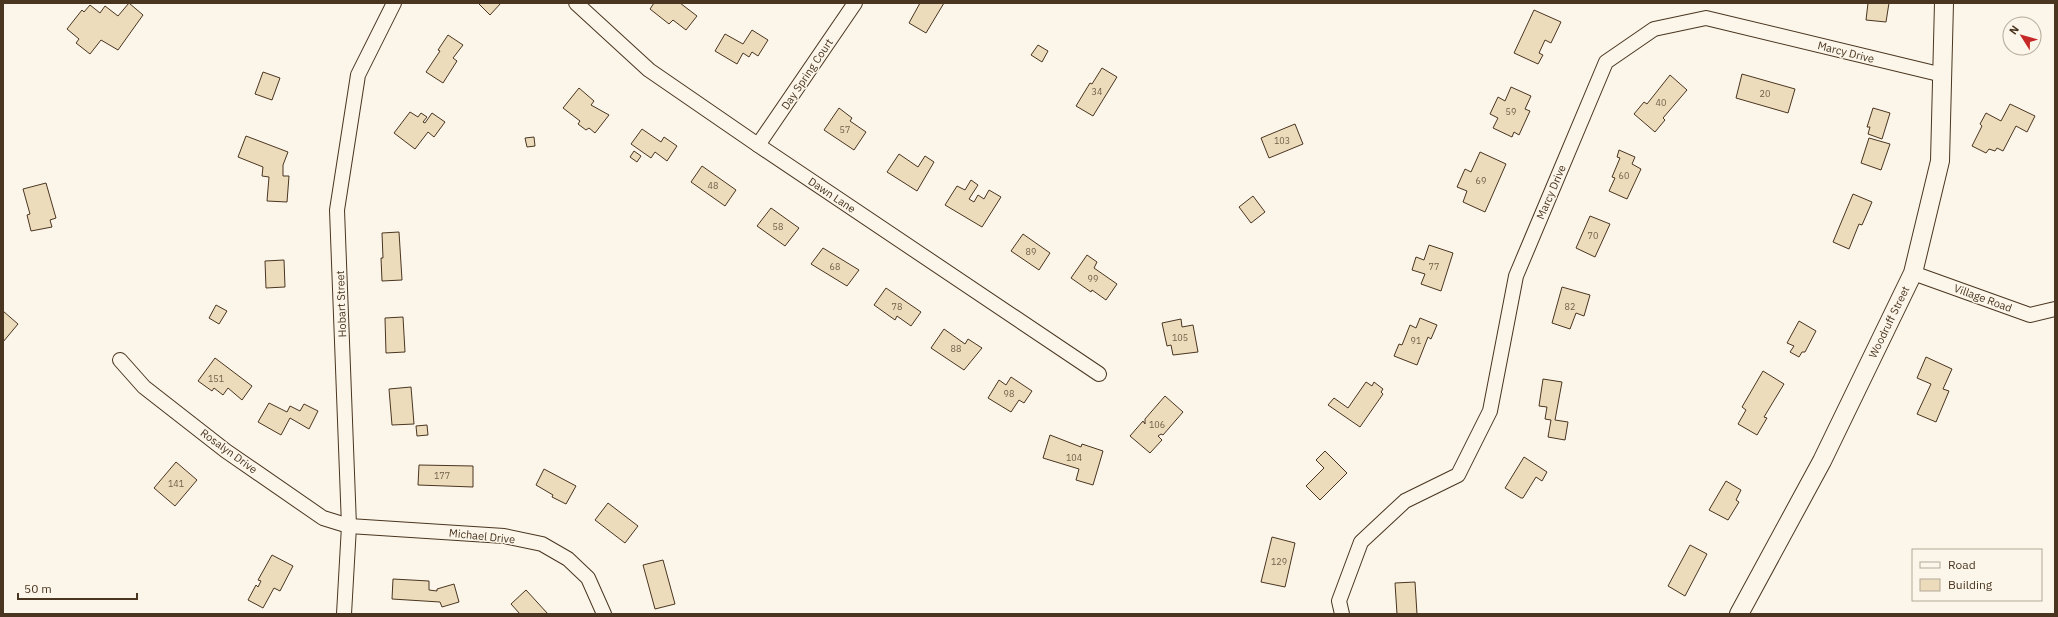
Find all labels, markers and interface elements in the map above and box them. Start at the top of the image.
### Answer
north arrow [2002,16,2042,56]
text: N [2006,23,2022,37]
street label: Day Spring Court [778,36,836,112]
street label: Marcy Drive [1816,38,1876,66]
house number: 34 [1092,86,1102,97]
house number: 20 [1760,88,1770,99]
house number: 40 [1656,97,1666,108]
house number: 59 [1506,106,1516,117]
house number: 57 [840,124,850,135]
house number: 103 [1274,135,1290,146]
street label: Marcy Drive [1533,163,1569,221]
house number: 60 [1619,170,1629,181]
street label: Dawn Lane [806,174,858,216]
house number: 69 [1476,175,1486,186]
house number: 48 [708,180,718,191]
house number: 58 [773,221,783,232]
house number: 70 [1588,230,1598,241]
house number: 89 [1026,246,1036,257]
house number: 68 [830,261,840,272]
house number: 77 [1429,261,1439,272]
street label: Hobart Street [333,270,349,338]
house number: 99 [1088,273,1098,284]
street label: Village Road [1952,281,2014,315]
street label: Woodruff Street [1865,284,1913,360]
house number: 78 [892,301,902,312]
house number: 82 [1565,301,1575,312]
house number: 105 [1172,332,1188,343]
house number: 91 [1411,335,1421,346]
house number: 88 [951,343,961,354]
house number: 151 [208,373,224,384]
house number: 98 [1004,388,1014,399]
house number: 106 [1149,419,1165,430]
street label: Rosalyn Drive [198,426,260,476]
house number: 104 [1066,452,1082,463]
house number: 177 [434,470,450,481]
house number: 141 [168,478,184,489]
street label: Michael Drive [448,526,516,546]
legend [1912,549,2042,601]
house number: 129 [1271,556,1287,567]
text: Road [1948,557,1976,572]
scale bar [18,575,137,601]
text: Building [1948,577,1993,592]
text: 50 m [24,581,52,596]

